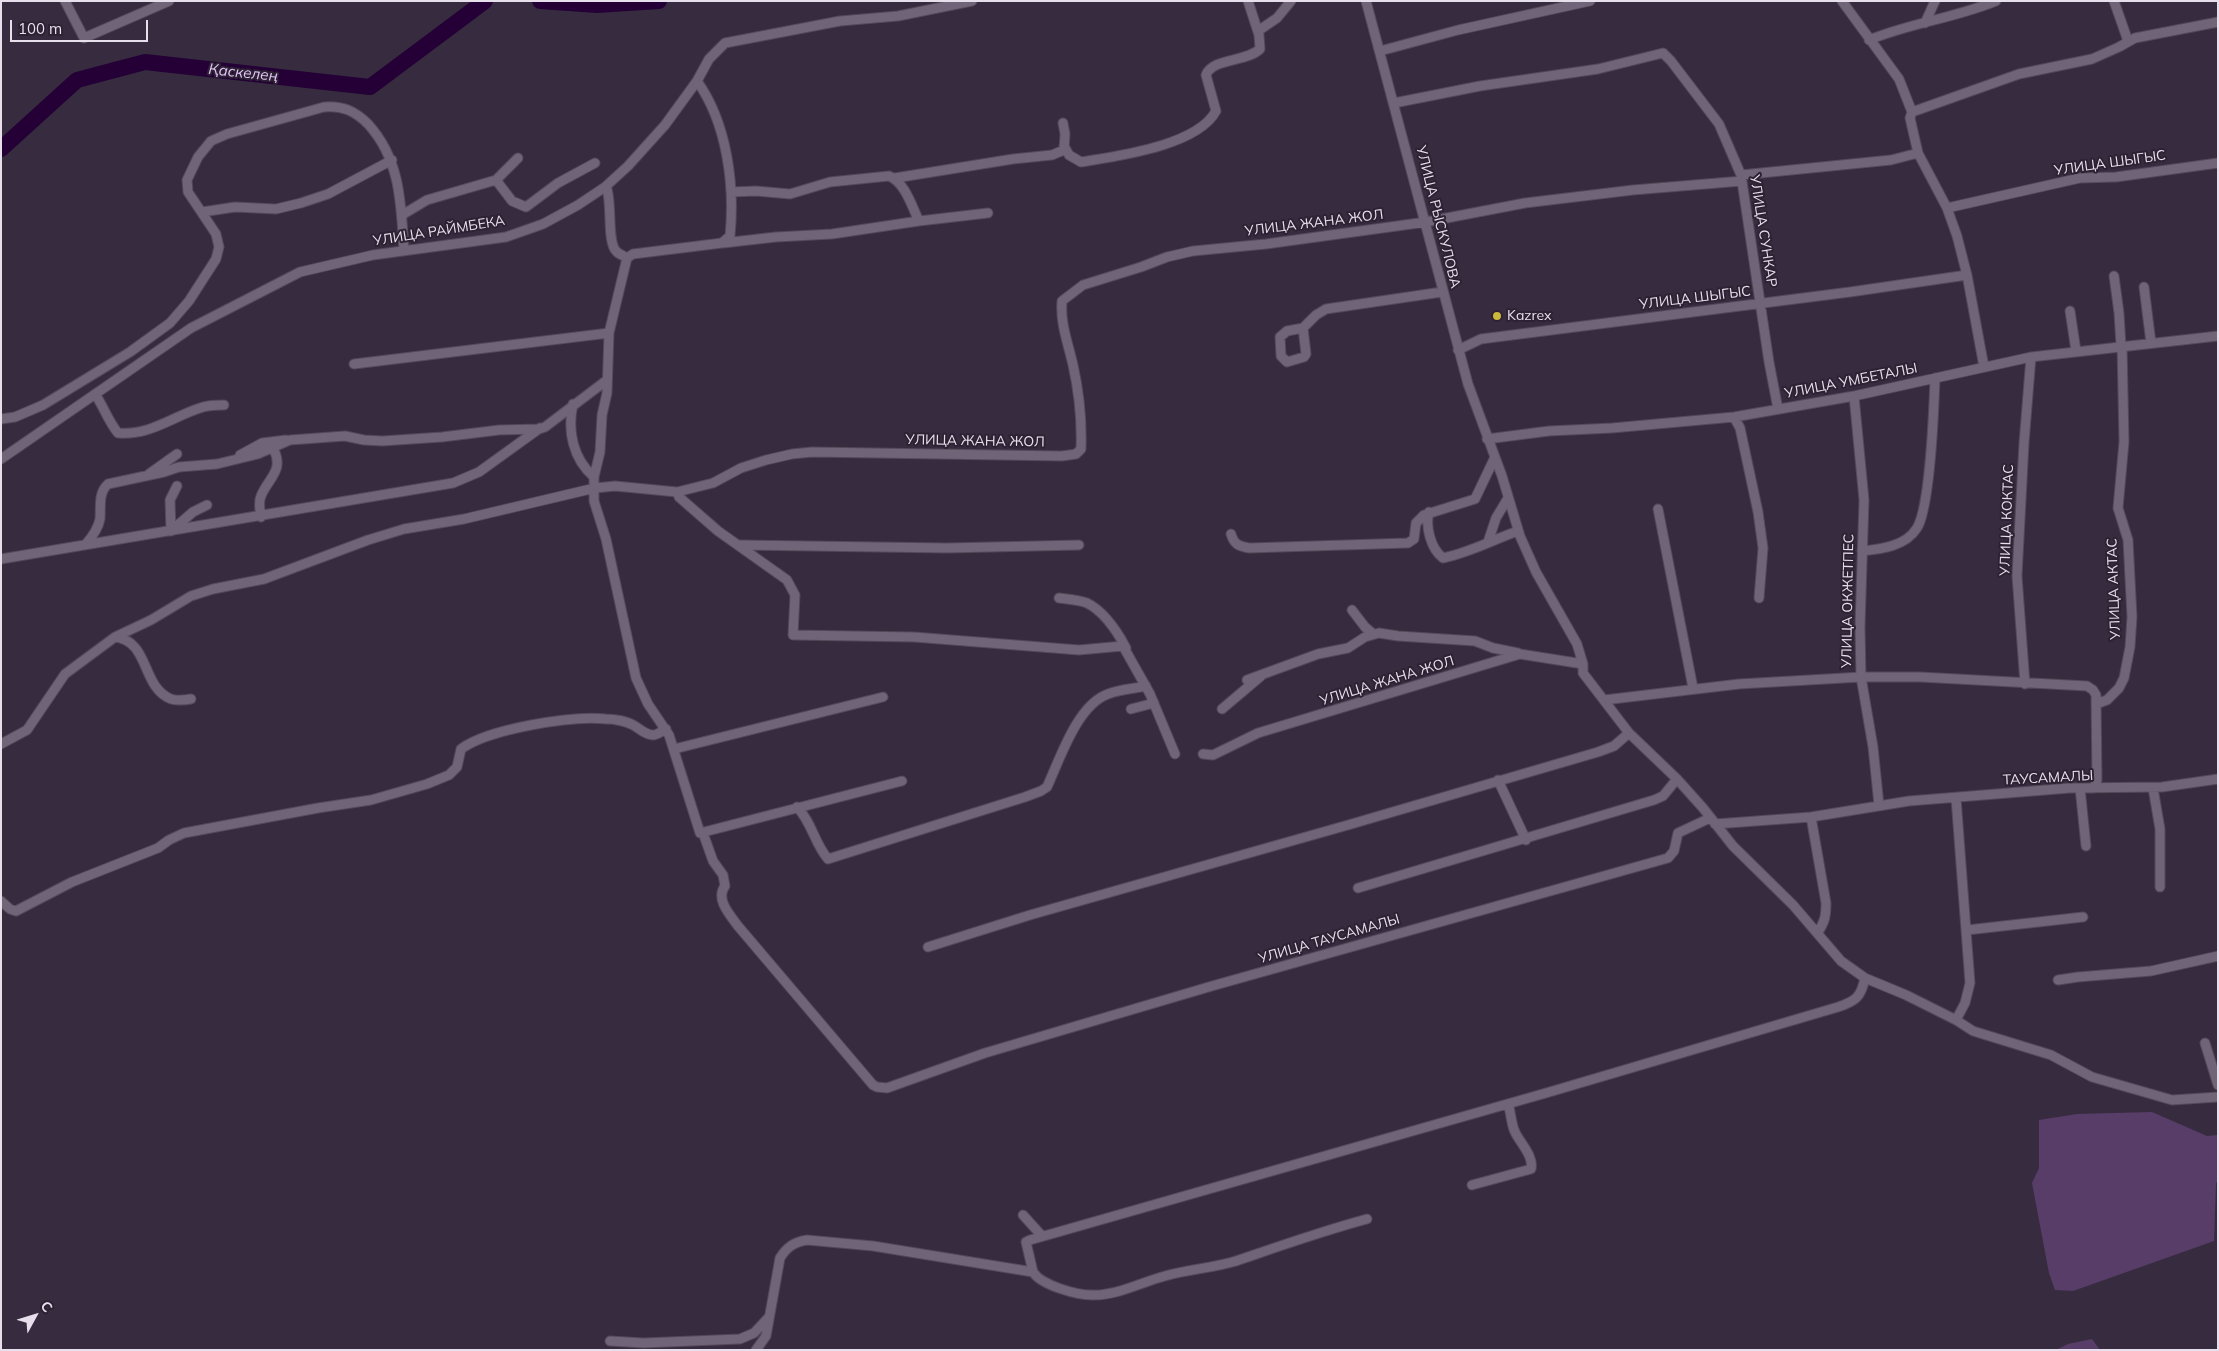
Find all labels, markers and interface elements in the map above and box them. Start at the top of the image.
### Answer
scale bar [12,10,150,42]
text: 100 m [18,19,62,38]
water label: Қаскелең [208,60,278,86]
street label: УЛИЦА РЫСКУЛОВА [1412,144,1464,290]
street label: УЛИЦА ШЫГЫС [2053,147,2167,179]
street label: УЛИЦА СУНКАР [1746,174,1780,288]
street label: УЛИЦА ЖАНА ЖОЛ [1244,206,1384,240]
street label: УЛИЦА РАЙМБЕКА [372,212,506,250]
street label: УЛИЦА ШЫГЫС [1638,283,1752,313]
place label: Kazrex [1507,308,1552,324]
marker: Kazrex [1491,310,1503,322]
street label: УЛИЦА УМБЕТАЛЫ [1783,360,1919,402]
street label: УЛИЦА ЖАНА ЖОЛ [905,431,1045,451]
street label: УЛИЦА КОКТАС [1997,464,2017,576]
street label: УЛИЦА ОКЖЕТПЕС [1838,534,1858,668]
street label: УЛИЦА АКТАС [2104,538,2124,640]
street label: УЛИЦА ЖАНА ЖОЛ [1318,653,1456,709]
street label: ТАУСАМАЛЫ [2002,767,2094,789]
street label: УЛИЦА ТАУСАМАЛЫ [1256,911,1402,967]
north arrow [10,1291,60,1341]
text: С [37,1297,57,1316]

